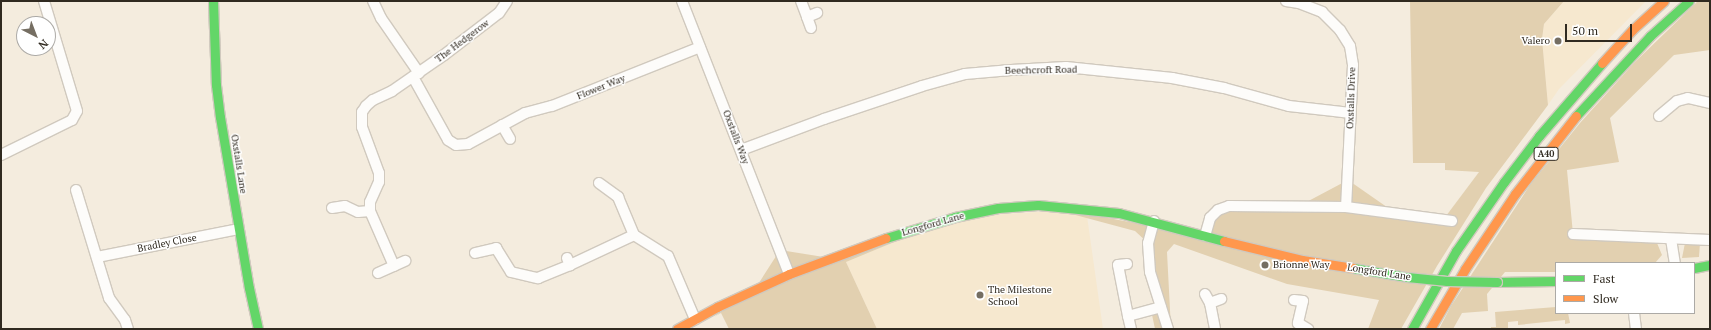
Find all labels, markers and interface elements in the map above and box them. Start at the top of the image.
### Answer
north arrow [16,16,56,56]
scale bar [1567,16,1634,42]
street label: The Hedgerow [433,17,491,65]
text: 50 m [1572,23,1598,38]
place label: Valero [1522,35,1550,47]
text: N [36,36,51,52]
marker: Valero [1553,36,1563,46]
street label: Beechcroft Road [1005,63,1077,77]
street label: Oxstalls Drive [1344,67,1358,129]
street label: Flower Way [575,72,627,102]
street label: Oxstalls Way [720,108,752,166]
street label: Oxstalls Lane [228,134,250,194]
road number: A40 [1533,147,1559,161]
street label: Longford Lane [900,209,966,239]
street label: Bradley Close [136,231,198,255]
place label: Brionne Way [1273,259,1330,271]
marker: Brionne Way [1260,260,1270,270]
street label: Longford Lane [1346,261,1412,283]
legend [1555,262,1695,314]
text: Fast [1593,271,1615,286]
place label: The Milestone School [988,283,1052,306]
marker: The Milestone School [975,290,985,300]
text: Slow [1593,291,1618,306]

